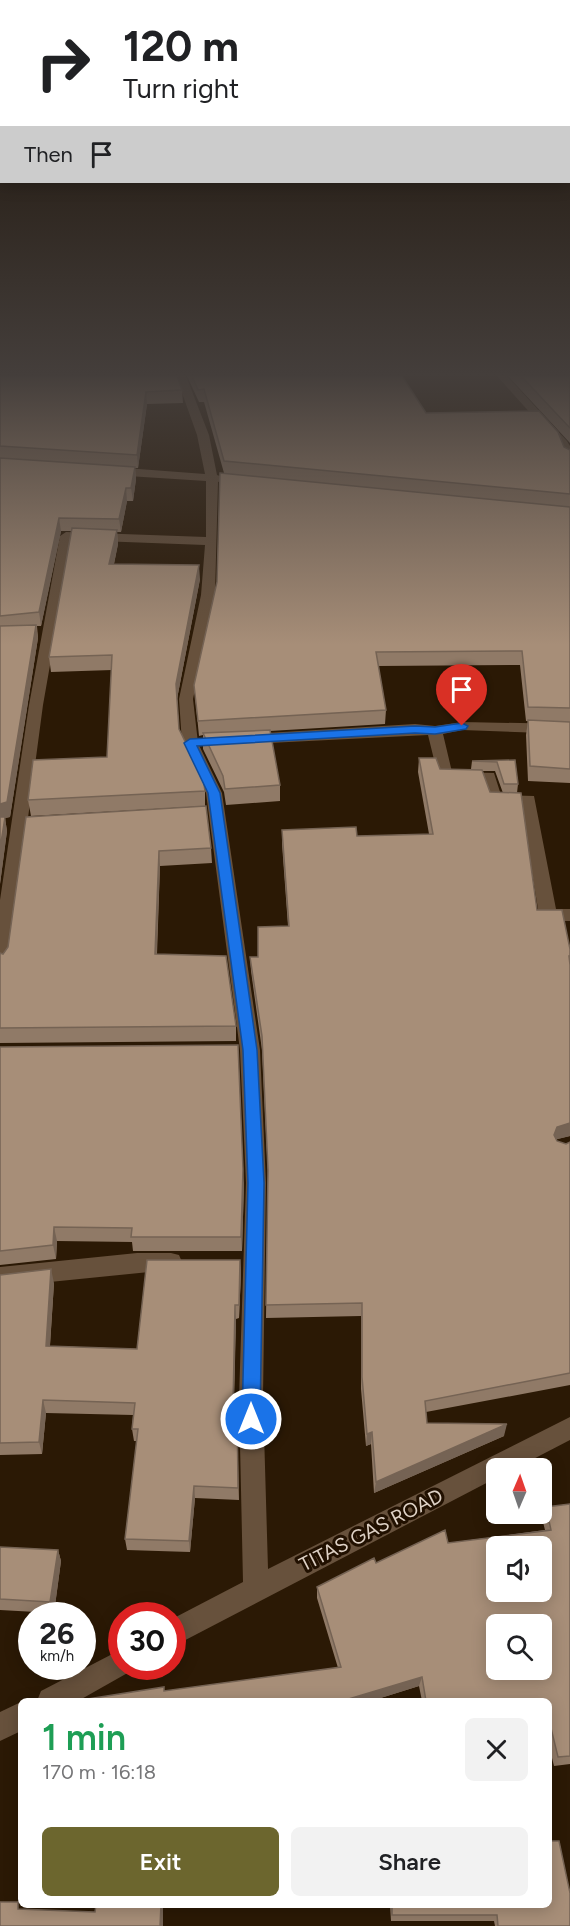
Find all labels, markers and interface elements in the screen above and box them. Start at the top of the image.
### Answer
text: 120 m [123,21,239,72]
icon: right [24,24,102,102]
text: Turn right [123,72,239,105]
icon: arrive [85,138,118,171]
text: Then [24,141,73,168]
pin [436,664,487,726]
icon: arrive [445,673,478,706]
position arrow [219,1387,283,1451]
north arrow [486,1458,552,1524]
map controls [486,1458,552,1680]
street label: TITAS GAS ROAD [295,1483,447,1577]
button: sound [486,1536,552,1602]
speed limit sign: 30 [108,1602,186,1680]
button: search [486,1614,552,1680]
text: 26 [40,1615,74,1652]
text: km/h [40,1647,74,1665]
text: 1 min [42,1716,126,1759]
button: close [465,1718,528,1781]
text: 170 m · 16:18 [42,1760,156,1784]
button: Exit [42,1827,279,1896]
button: Share [291,1827,528,1896]

